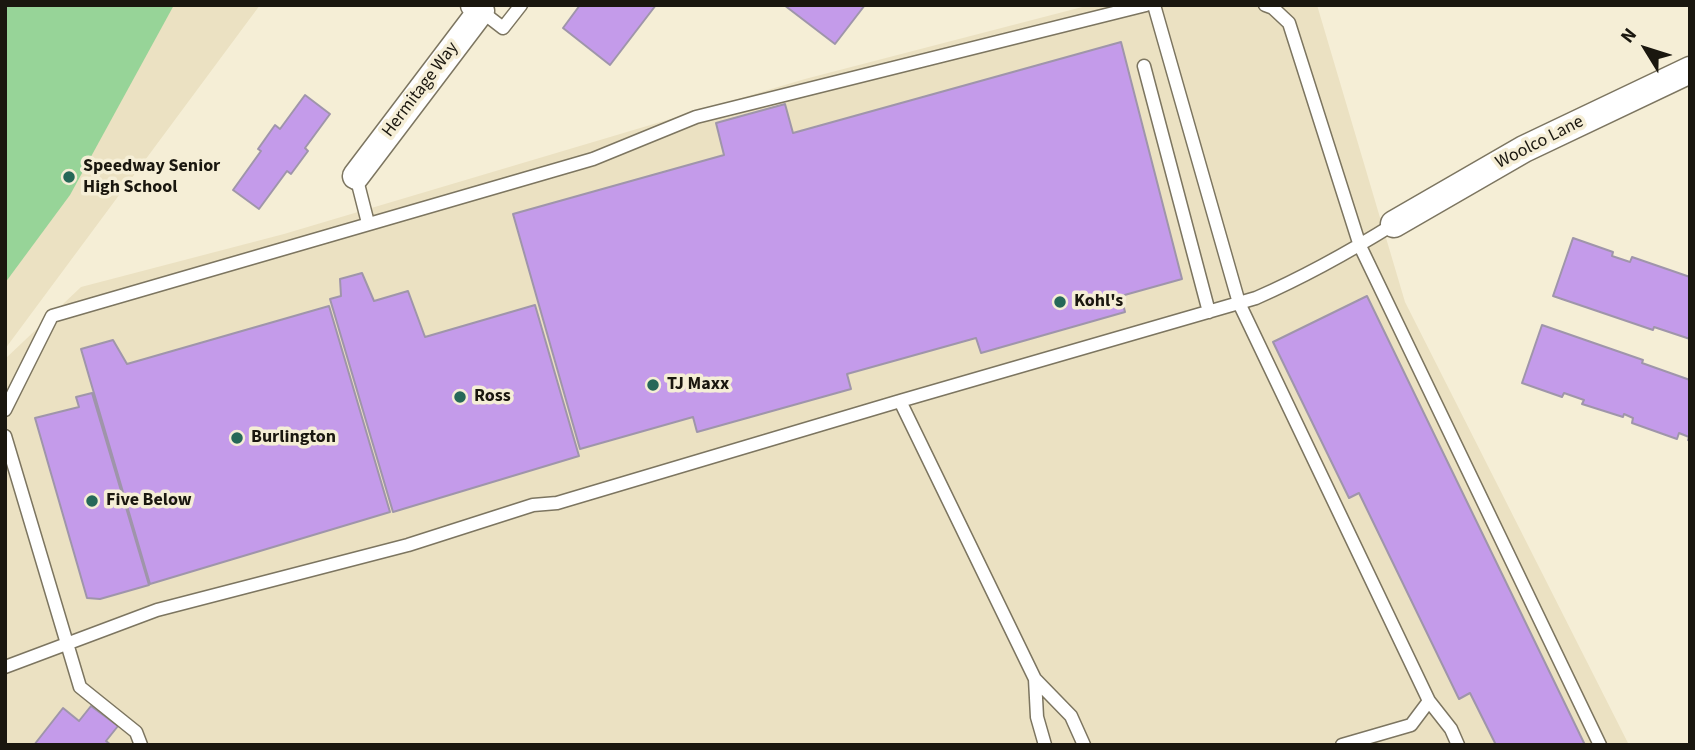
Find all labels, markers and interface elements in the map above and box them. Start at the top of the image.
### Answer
north arrow [1611,14,1681,84]
text: N [1615,22,1644,49]
street label: Hermitage Way [378,38,464,142]
street label: Woolco Lane [1492,112,1588,174]
place label: Speedway Senior High School [83,156,220,198]
marker: Speedway Senior High School [61,169,77,185]
place label: Kohl's [1074,291,1123,313]
marker: Kohl's [1052,294,1068,310]
place label: TJ Maxx [667,374,729,396]
marker: TJ Maxx [645,377,661,393]
place label: Ross [474,386,511,408]
marker: Ross [452,389,468,405]
place label: Burlington [251,427,336,449]
marker: Burlington [229,430,245,446]
place label: Five Below [106,490,192,512]
marker: Five Below [84,493,100,509]

